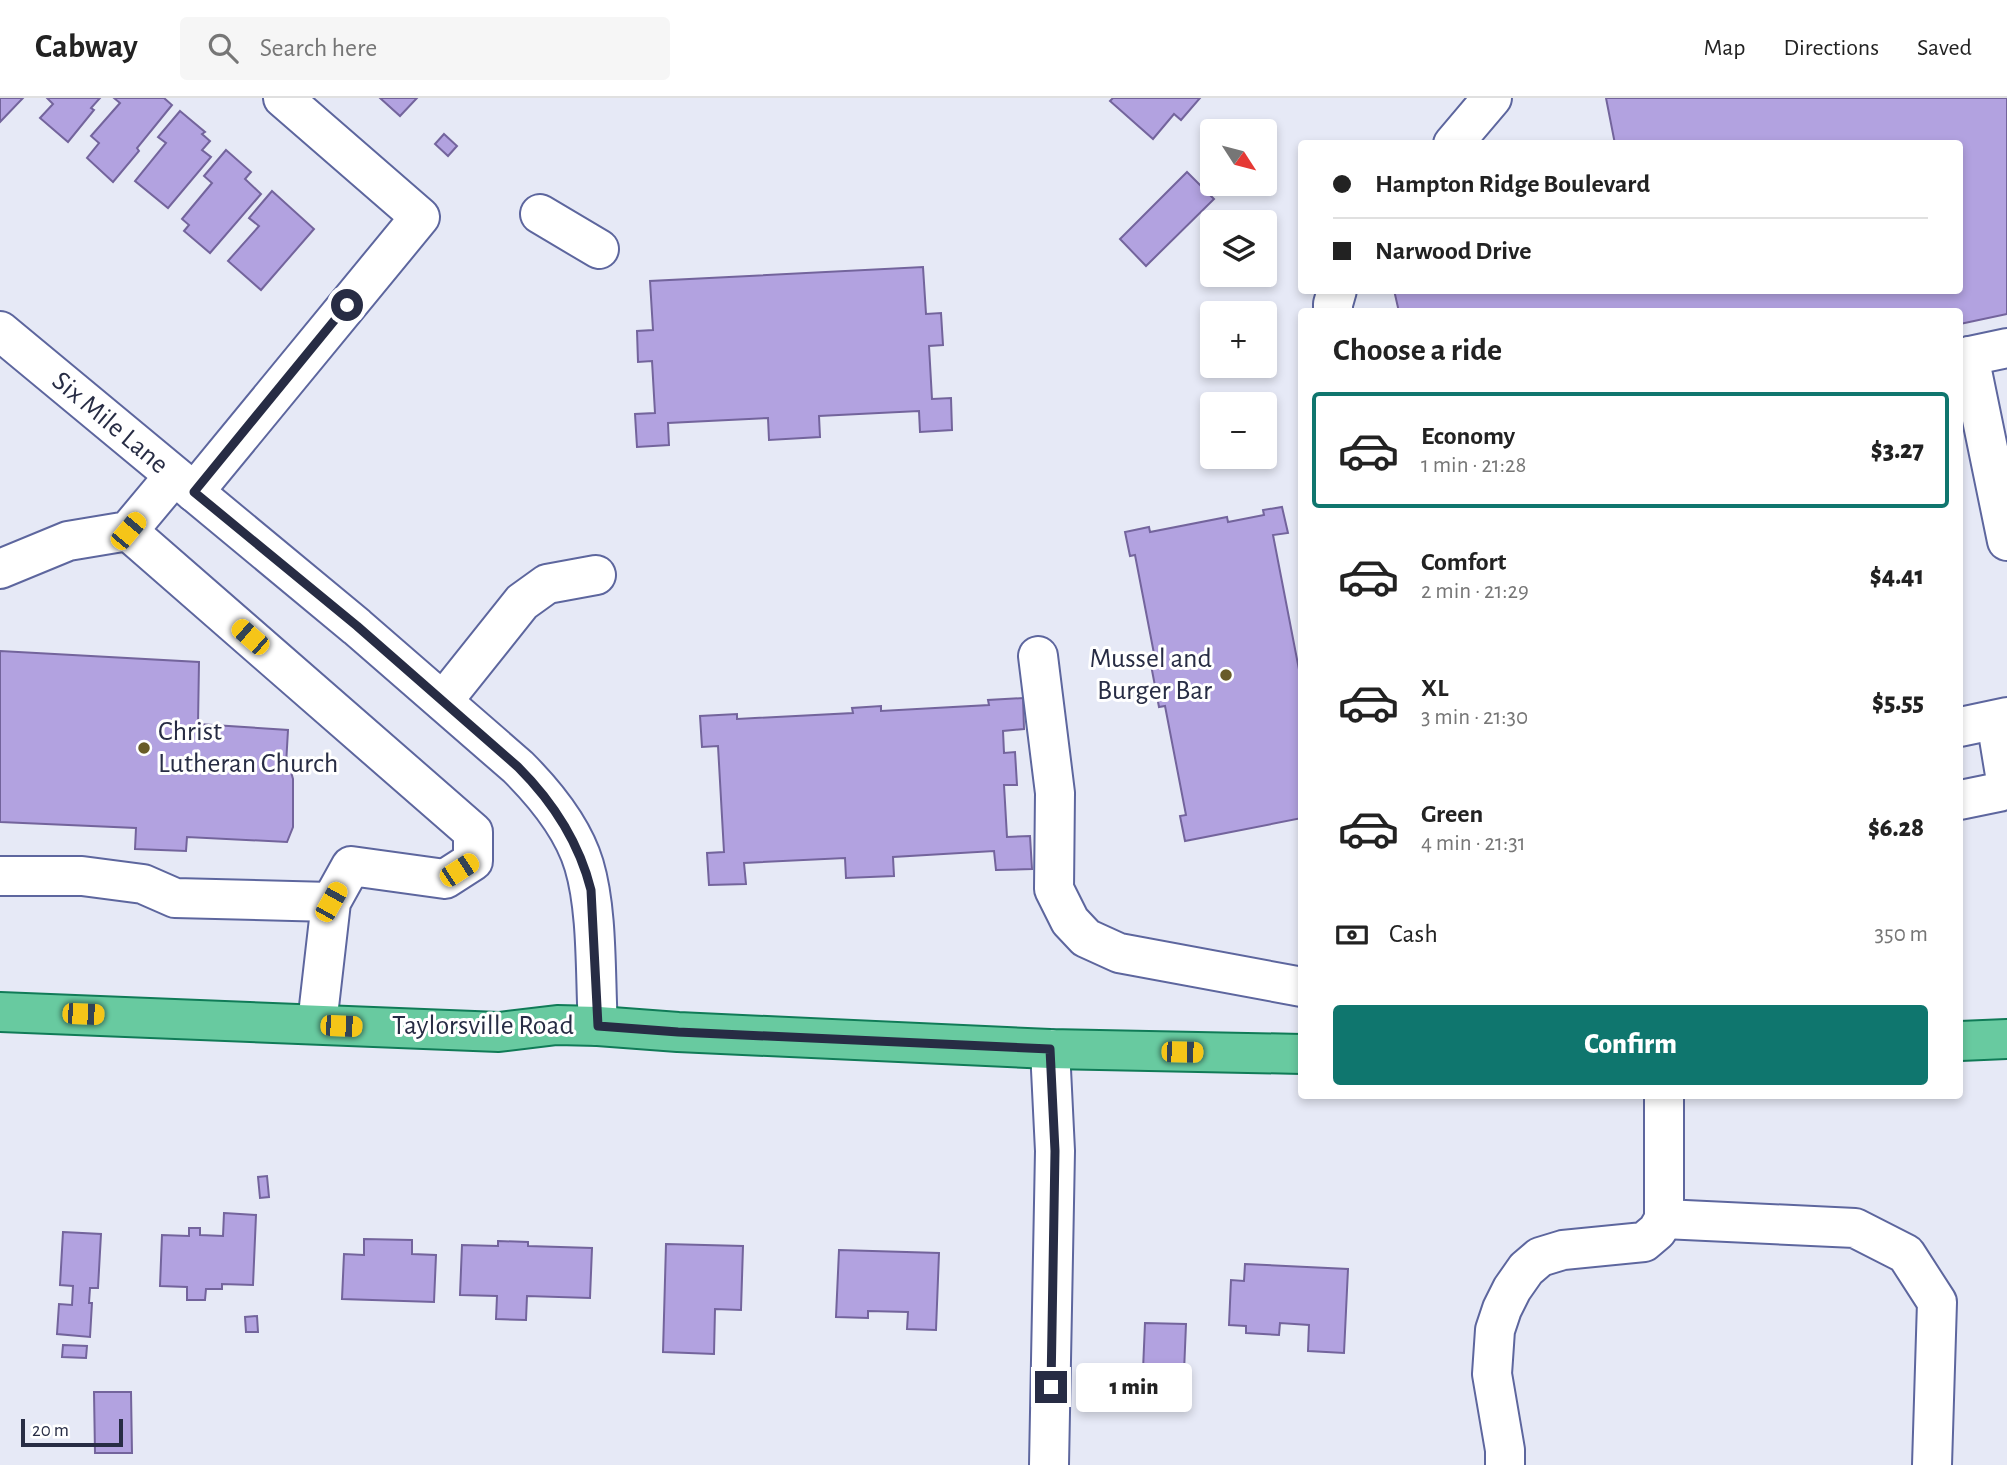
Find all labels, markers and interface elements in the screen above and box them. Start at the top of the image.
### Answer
search box [180,17,670,80]
icon: search [204,29,242,67]
text: Cabway [35,31,138,64]
text: Search here [260,35,377,61]
text: Map [1703,36,1745,60]
text: Directions [1783,36,1879,60]
text: Saved [1917,36,1972,60]
north arrow [1200,119,1278,196]
map controls [1200,119,1277,469]
text: Hampton Ridge Boulevard [1375,171,1650,197]
button: layers [1200,210,1277,287]
text: Narwood Drive [1375,238,1532,264]
route start [331,289,363,321]
button: + [1200,301,1277,378]
text: Choose a ride [1333,334,1502,366]
street label: Six Mile Lane [47,367,173,479]
button: − [1200,392,1277,469]
icon: car [1337,419,1400,482]
text: Economy [1421,423,1515,449]
text: $3.27 [1871,437,1924,463]
text: 1 min · 21:28 [1421,454,1526,477]
car [107,508,150,554]
icon: car [1337,545,1400,608]
text: Comfort [1421,549,1506,575]
text: $4.41 [1870,563,1924,589]
text: 2 min · 21:29 [1421,580,1529,603]
car [228,615,273,659]
place label: Mussel and Burger Bar [1089,645,1212,705]
marker: Mussel and Burger Bar [1218,667,1234,683]
icon: car [1337,671,1400,734]
text: XL [1421,675,1448,701]
text: $5.55 [1872,689,1924,715]
text: 3 min · 21:30 [1421,706,1528,729]
place label: Christ Lutheran Church [158,718,338,778]
marker: Christ Lutheran Church [136,740,152,756]
icon: car [1337,797,1400,860]
text: Green [1421,801,1483,827]
text: $6.28 [1868,815,1924,841]
text: 4 min · 21:31 [1421,832,1526,855]
car [436,850,483,890]
car [312,879,351,925]
icon: cash [1333,916,1371,954]
text: Cash [1389,921,1438,947]
text: 350 m [1875,923,1928,946]
car [62,1003,105,1025]
button: Confirm [1333,1005,1928,1085]
street label: Taylorsville Road [392,1012,574,1040]
car [320,1015,363,1037]
car [1161,1041,1204,1063]
callout: 1 min [1076,1362,1191,1412]
route end [1035,1371,1067,1403]
text: 1 min [1110,1376,1158,1399]
scale bar [21,1416,122,1448]
text: 20 m [32,1421,69,1440]

